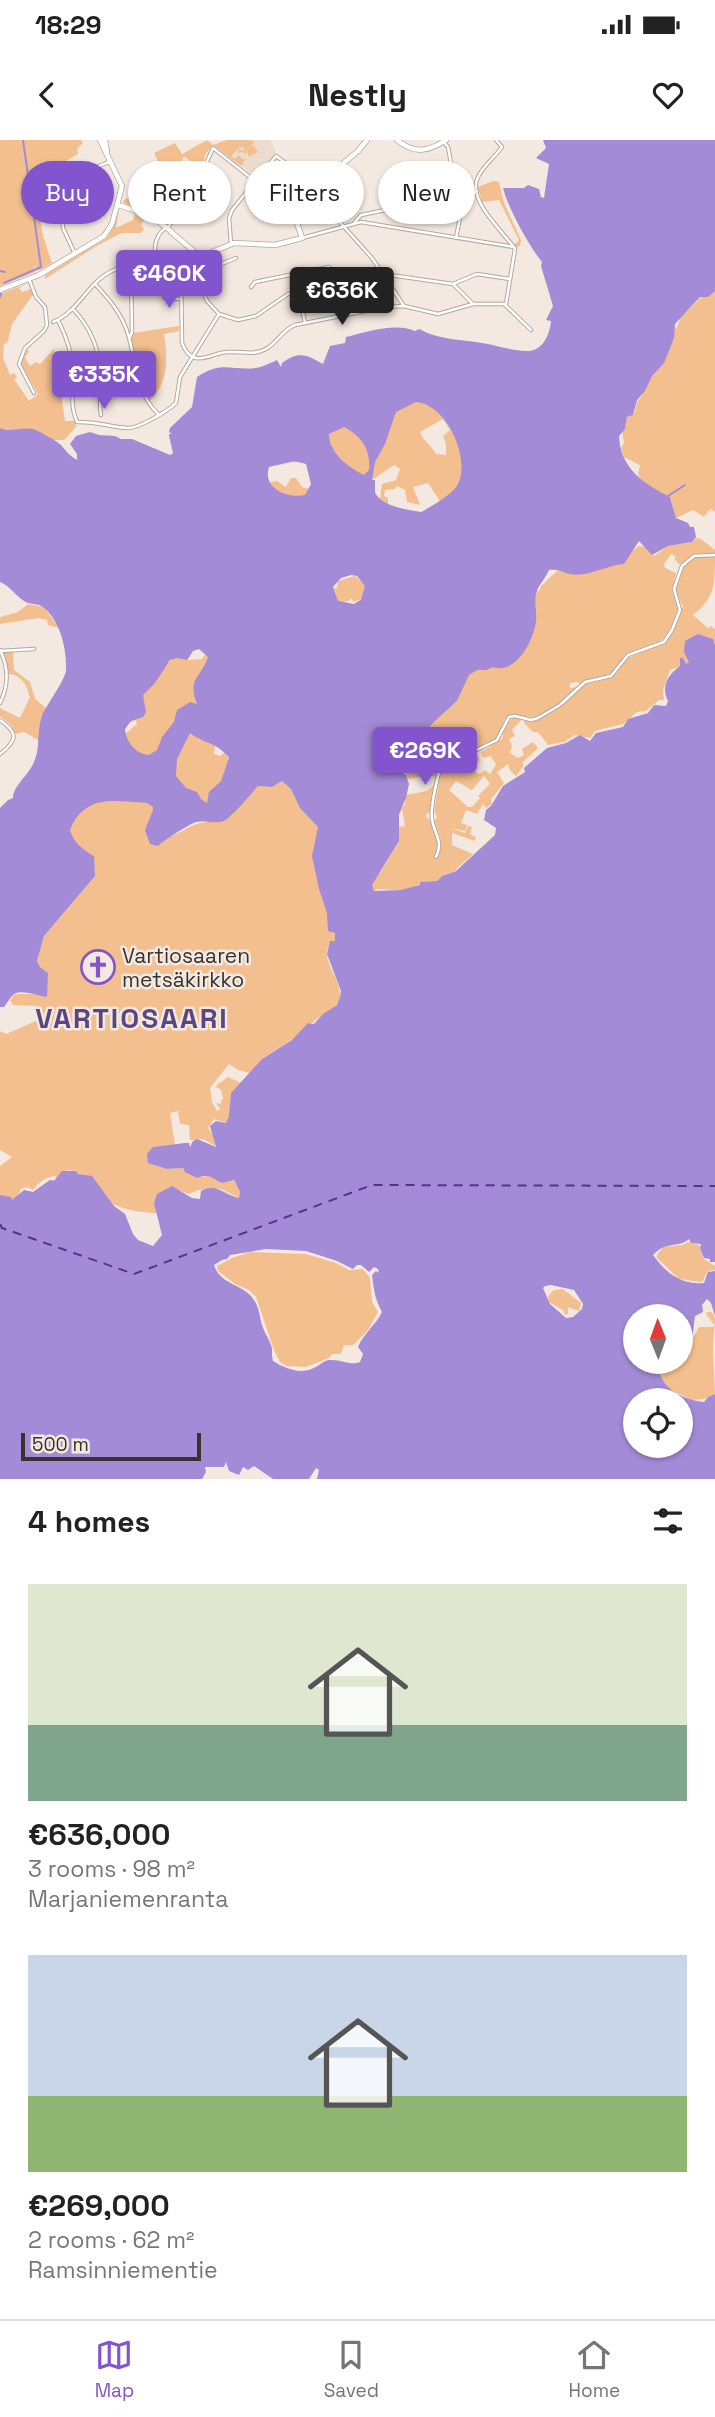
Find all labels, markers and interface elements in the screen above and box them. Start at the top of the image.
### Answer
text: 18:29 [35,8,102,42]
text: Nestly [308,75,407,115]
icon: back [28,76,66,114]
icon: heart [649,76,687,114]
chip: Buy [21,161,114,224]
chip: Rent [128,161,231,224]
chip: Filters [245,161,364,224]
chip: New [378,161,475,224]
pin: €460K [120,250,218,310]
text: €460K [132,258,206,288]
pin: €636K [293,268,391,327]
text: €636K [306,275,378,305]
pin: €335K [55,352,153,411]
text: €335K [68,359,140,389]
pin: €269K [376,728,474,787]
text: €269K [389,735,461,765]
place label: Vartiosaaren metsäkirkko [122,942,250,993]
church icon: Vartiosaaren metsäkirkko [79,948,117,986]
district label: VARTIOSAARI [35,1000,229,1036]
north arrow [623,1304,693,1374]
map controls [623,1304,693,1458]
button: locate [623,1388,693,1458]
scale bar [21,1430,201,1462]
text: 500 m [32,1432,89,1457]
text: 4 homes [28,1502,150,1541]
icon: filters [649,1502,687,1540]
icon: home [295,1629,421,1755]
text: €636,000 [28,1815,170,1854]
text: 3 rooms · 98 m² [28,1854,195,1884]
text: Marjaniemenranta [28,1884,229,1914]
icon: home [295,2000,421,2126]
text: €269,000 [28,2186,170,2225]
text: 2 rooms · 62 m² [28,2225,194,2255]
text: Ramsinniementie [28,2255,218,2285]
tab: Map [95,2336,134,2403]
tab: Saved [324,2336,379,2403]
tab: Home [568,2336,620,2403]

